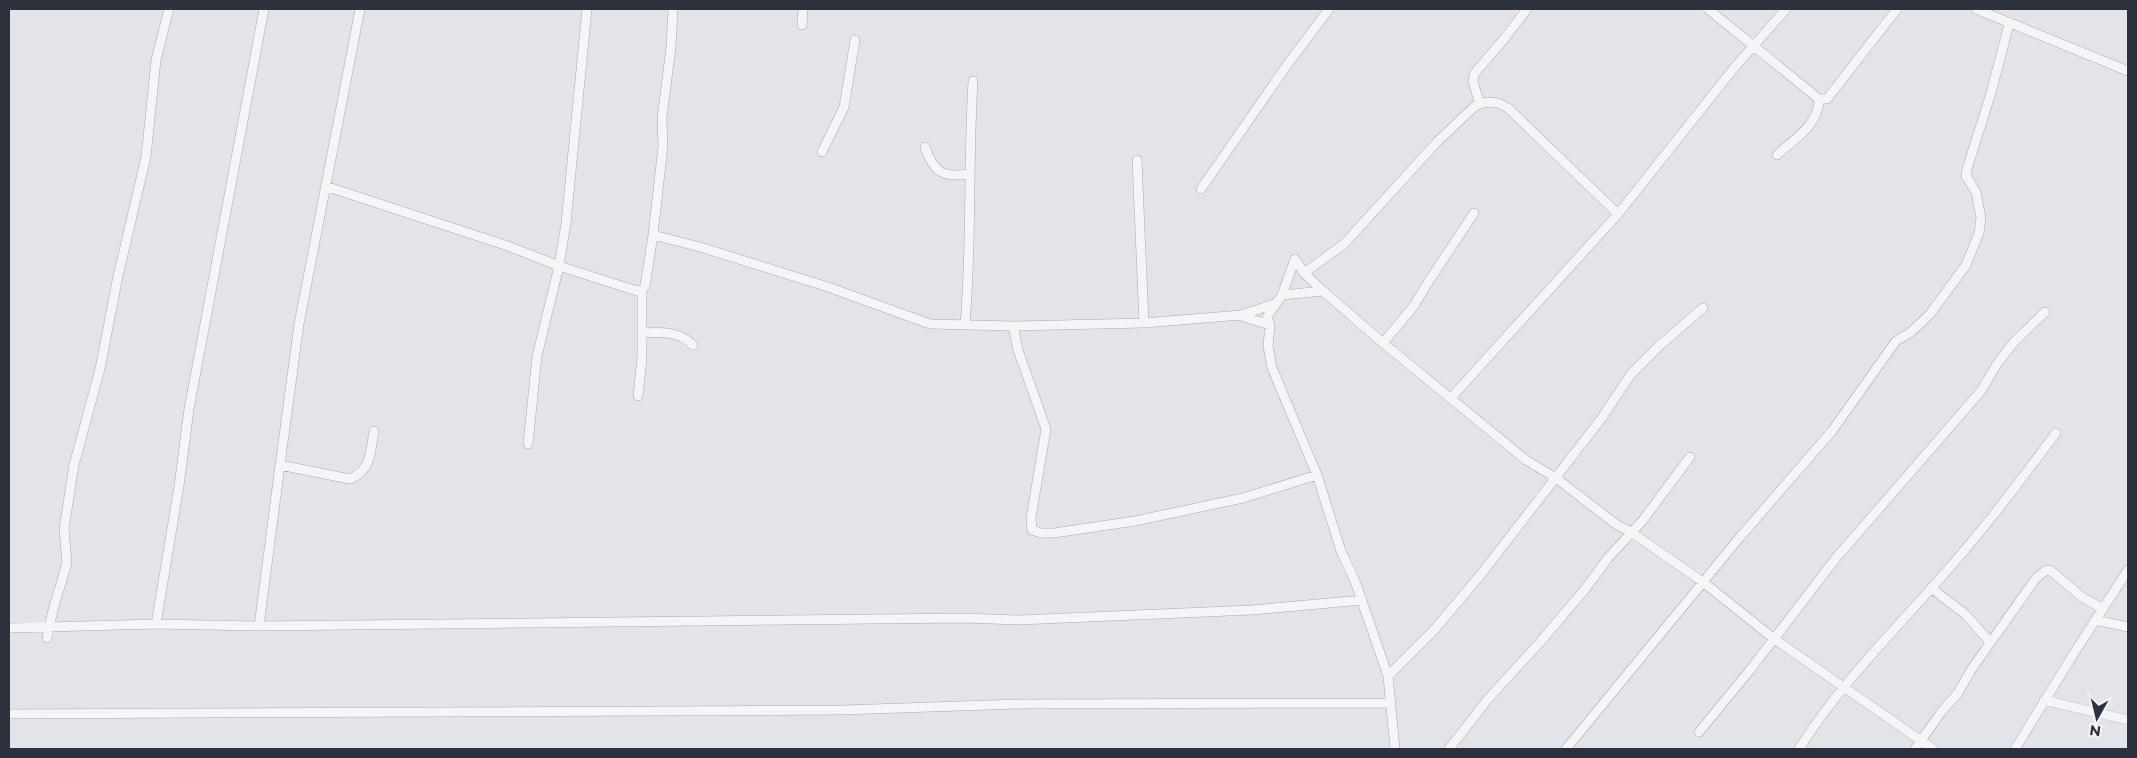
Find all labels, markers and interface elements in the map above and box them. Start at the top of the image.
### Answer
north arrow [2072,693,2122,743]
text: N [2088,721,2102,741]

